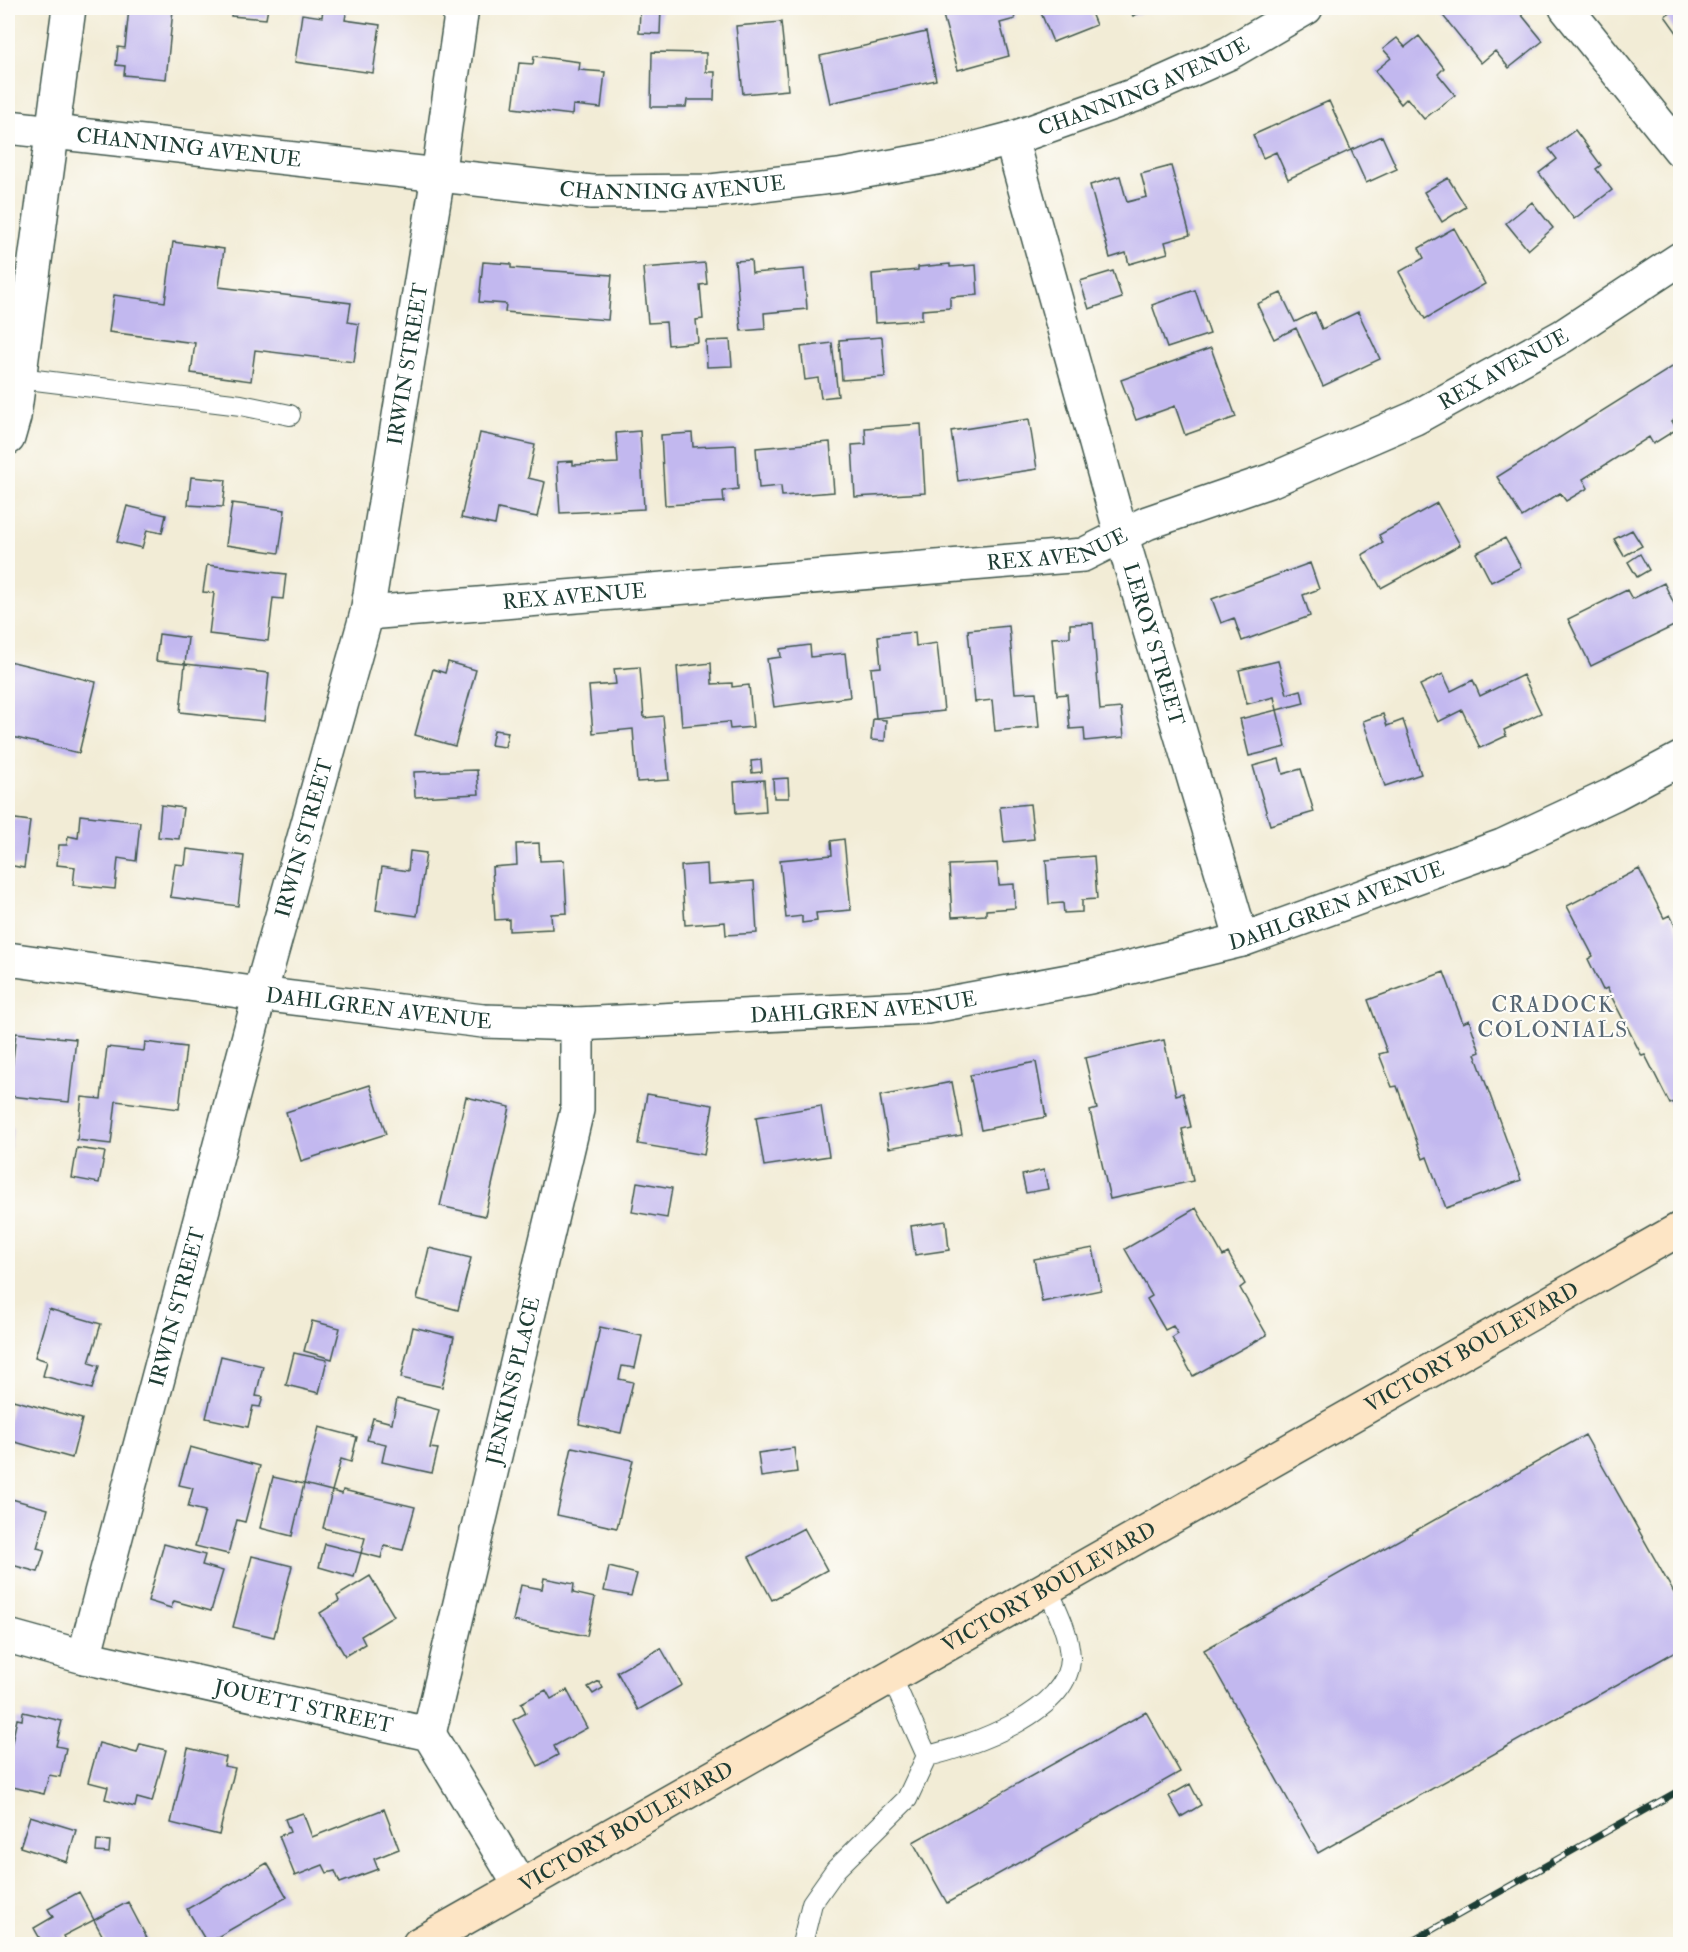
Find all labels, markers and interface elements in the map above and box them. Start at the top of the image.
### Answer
street label: CHANNING AVENUE [1034,31,1254,142]
street label: CHANNING AVENUE [75,122,303,174]
street label: CHANNING AVENUE [558,169,787,206]
street label: IRWIN STREET [381,281,434,447]
street label: REX AVENUE [1434,323,1573,416]
street label: REX AVENUE [986,522,1132,577]
street label: LEROY STREET [1116,560,1191,729]
street label: REX AVENUE [501,577,647,616]
street label: IRWIN STREET [269,755,340,921]
street label: DAHLGREN AVENUE [1226,855,1448,957]
street label: DAHLGREN AVENUE [264,982,492,1035]
street label: DAHLGREN AVENUE [749,985,979,1030]
district label: CRADOCK COLONIALS [1477,991,1629,1044]
street label: IRWIN STREET [143,1224,212,1390]
street label: VICTORY BOULEVARD [1360,1276,1584,1419]
street label: JENKINS PLACE [480,1294,546,1469]
street label: VICTORY BOULEVARD [937,1516,1161,1659]
street label: JOUETT STREET [211,1673,396,1740]
street label: VICTORY BOULEVARD [514,1756,738,1898]

